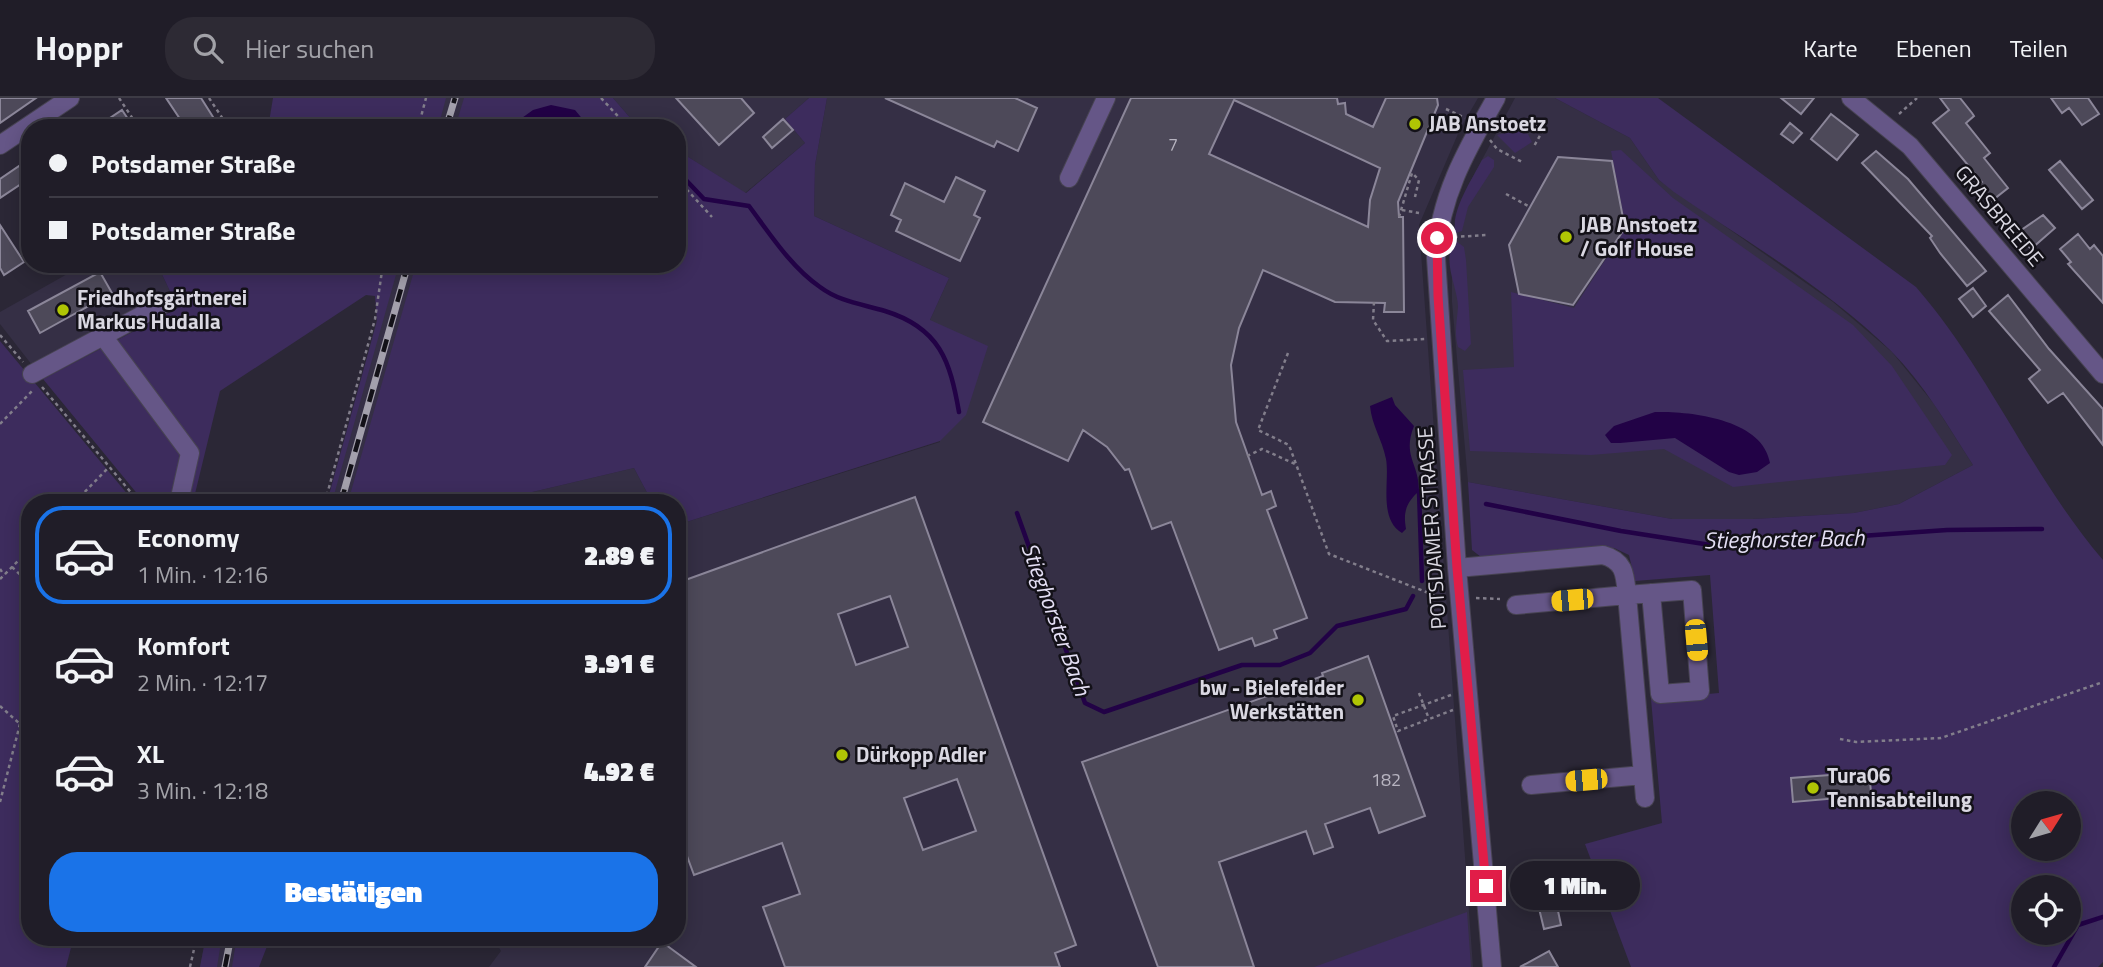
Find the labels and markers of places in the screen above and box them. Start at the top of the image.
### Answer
place label: JAB Anstoetz [1429,107,1546,139]
marker: JAB Anstoetz [1407,116,1423,132]
place label: JAB Anstoetz / Golf House [1580,208,1697,264]
marker: JAB Anstoetz / Golf House [1558,229,1574,245]
place label: Friedhofsgärtnerei Markus Hudalla [77,281,247,337]
marker: Friedhofsgärtnerei Markus Hudalla [55,302,71,318]
place label: bw - Bielefelder Werkstätten [1199,671,1344,727]
marker: bw - Bielefelder Werkstätten [1350,692,1366,708]
place label: Dürkopp Adler [856,738,987,770]
marker: Dürkopp Adler [834,747,850,763]
place label: Tura06 Tennisabteilung [1827,759,1972,815]
marker: Tura06 Tennisabteilung [1805,780,1821,796]

